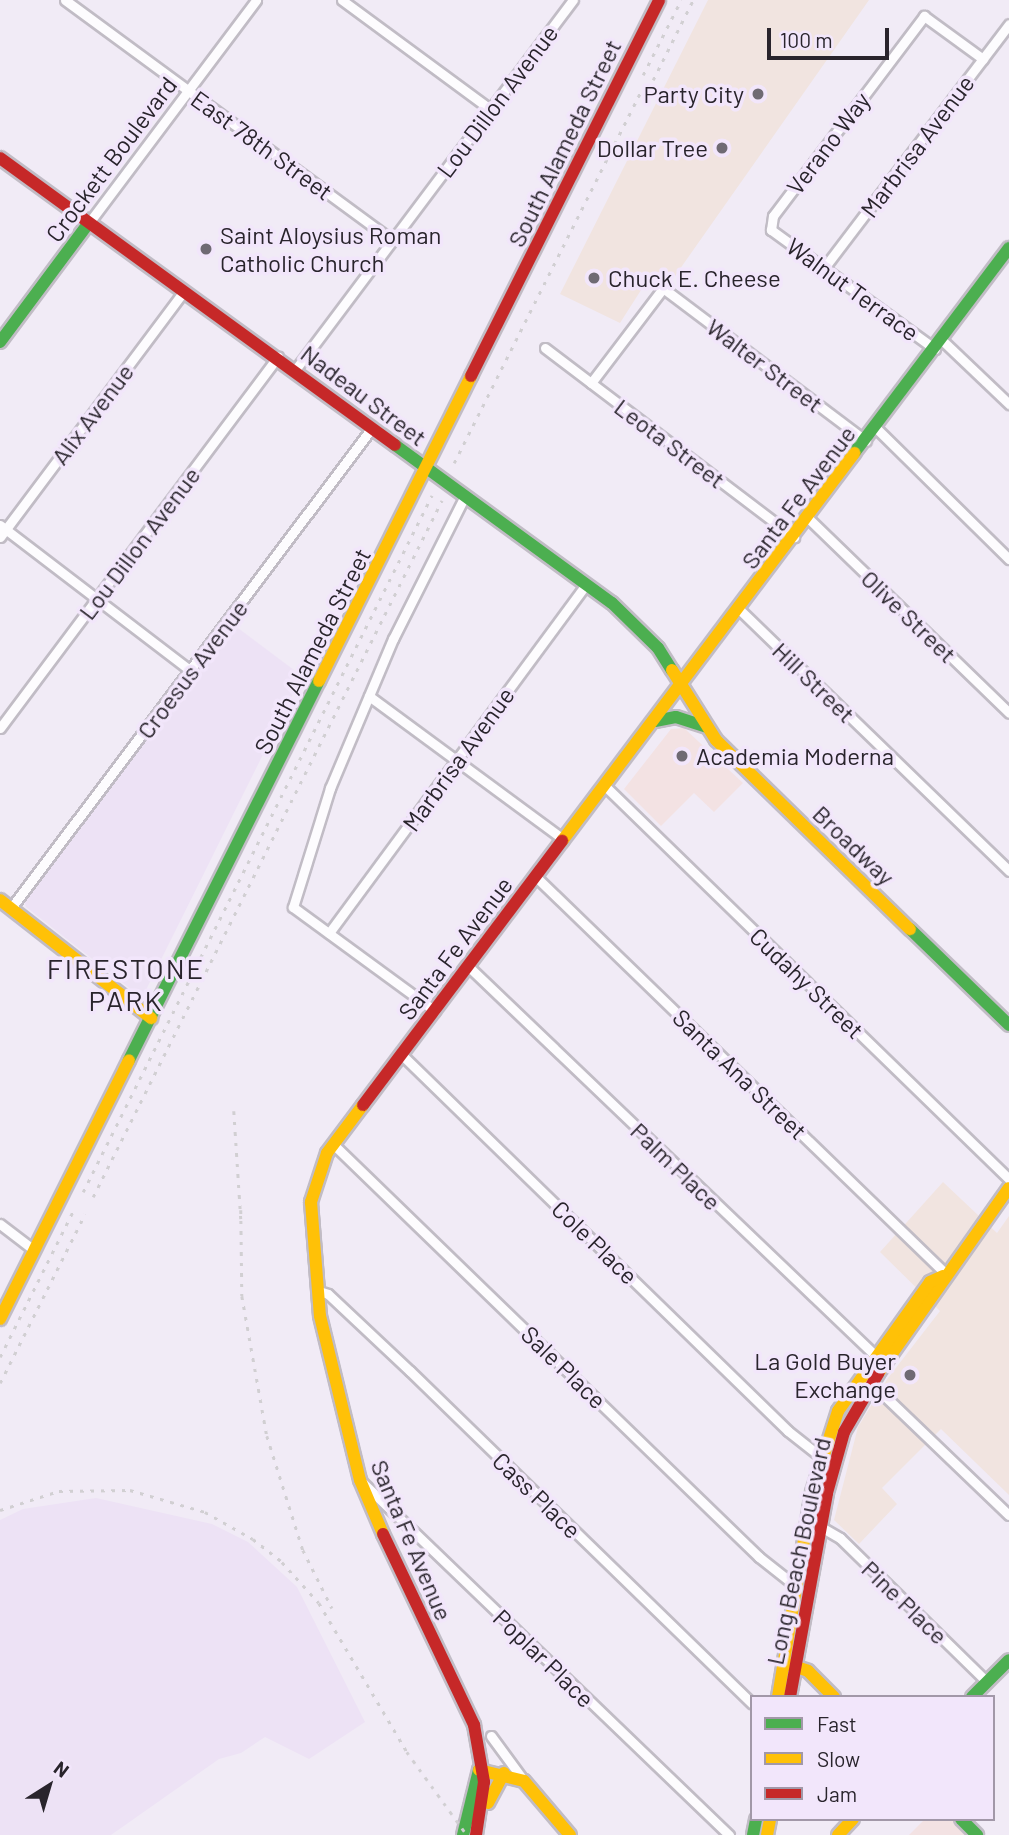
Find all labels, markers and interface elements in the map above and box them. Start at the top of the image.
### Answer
scale bar [771,14,894,58]
street label: Lou Dillon Avenue [430,19,564,183]
text: 100 m [780,27,833,52]
street label: South Alameda Street [501,35,627,251]
street label: Marbrisa Avenue [854,69,980,223]
street label: Crockett Boulevard [40,71,182,247]
place label: Party City [643,80,744,108]
street label: East 78th Street [186,84,338,206]
marker: Party City [750,86,766,102]
street label: Verano Way [780,86,876,200]
place label: Dollar Tree [597,134,708,162]
marker: Dollar Tree [714,140,730,156]
place label: Saint Aloysius Roman Catholic Church [220,221,441,277]
street label: Walnut Terrace [781,231,925,347]
marker: Saint Aloysius Roman Catholic Church [198,241,214,257]
place label: Chuck E. Cheese [608,264,781,292]
marker: Chuck E. Cheese [586,270,602,286]
street label: Walter Street [701,312,829,418]
street label: Nadeau Street [296,338,432,452]
street label: Alix Avenue [45,358,139,470]
street label: Leota Street [609,392,731,494]
street label: Santa Fe Avenue [735,420,861,574]
street label: Lou Dillon Avenue [72,461,206,625]
street label: South Alameda Street [248,543,376,759]
street label: Olive Street [856,564,962,668]
street label: Croesus Avenue [131,594,253,744]
street label: Hill Street [767,636,861,728]
street label: Marbrisa Avenue [396,681,520,837]
place label: Academia Moderna [696,742,894,770]
marker: Academia Moderna [674,748,690,764]
street label: Broadway [807,799,901,891]
street label: Santa Fe Avenue [392,871,518,1025]
street label: Cudahy Street [744,922,870,1044]
district label: FIRESTONE PARK [48,951,204,1017]
street label: Santa Ana Street [667,1003,813,1145]
street label: Palm Place [625,1116,727,1216]
street label: Cole Place [546,1194,644,1290]
street label: Sale Place [516,1320,612,1414]
place label: La Gold Buyer Exchange [754,1347,896,1403]
marker: La Gold Buyer Exchange [902,1367,918,1383]
street label: Long Beach Boulevard [760,1435,836,1667]
street label: Cass Place [487,1446,587,1544]
street label: Santa Fe Avenue [365,1455,459,1625]
street label: Pine Place [856,1554,954,1650]
street label: Poplar Place [488,1603,600,1713]
legend [750,1695,995,1821]
text: Fast [817,1711,857,1736]
text: Slow [817,1746,860,1771]
north arrow [14,1751,84,1821]
text: N [50,1756,74,1782]
text: Jam [817,1781,857,1806]

